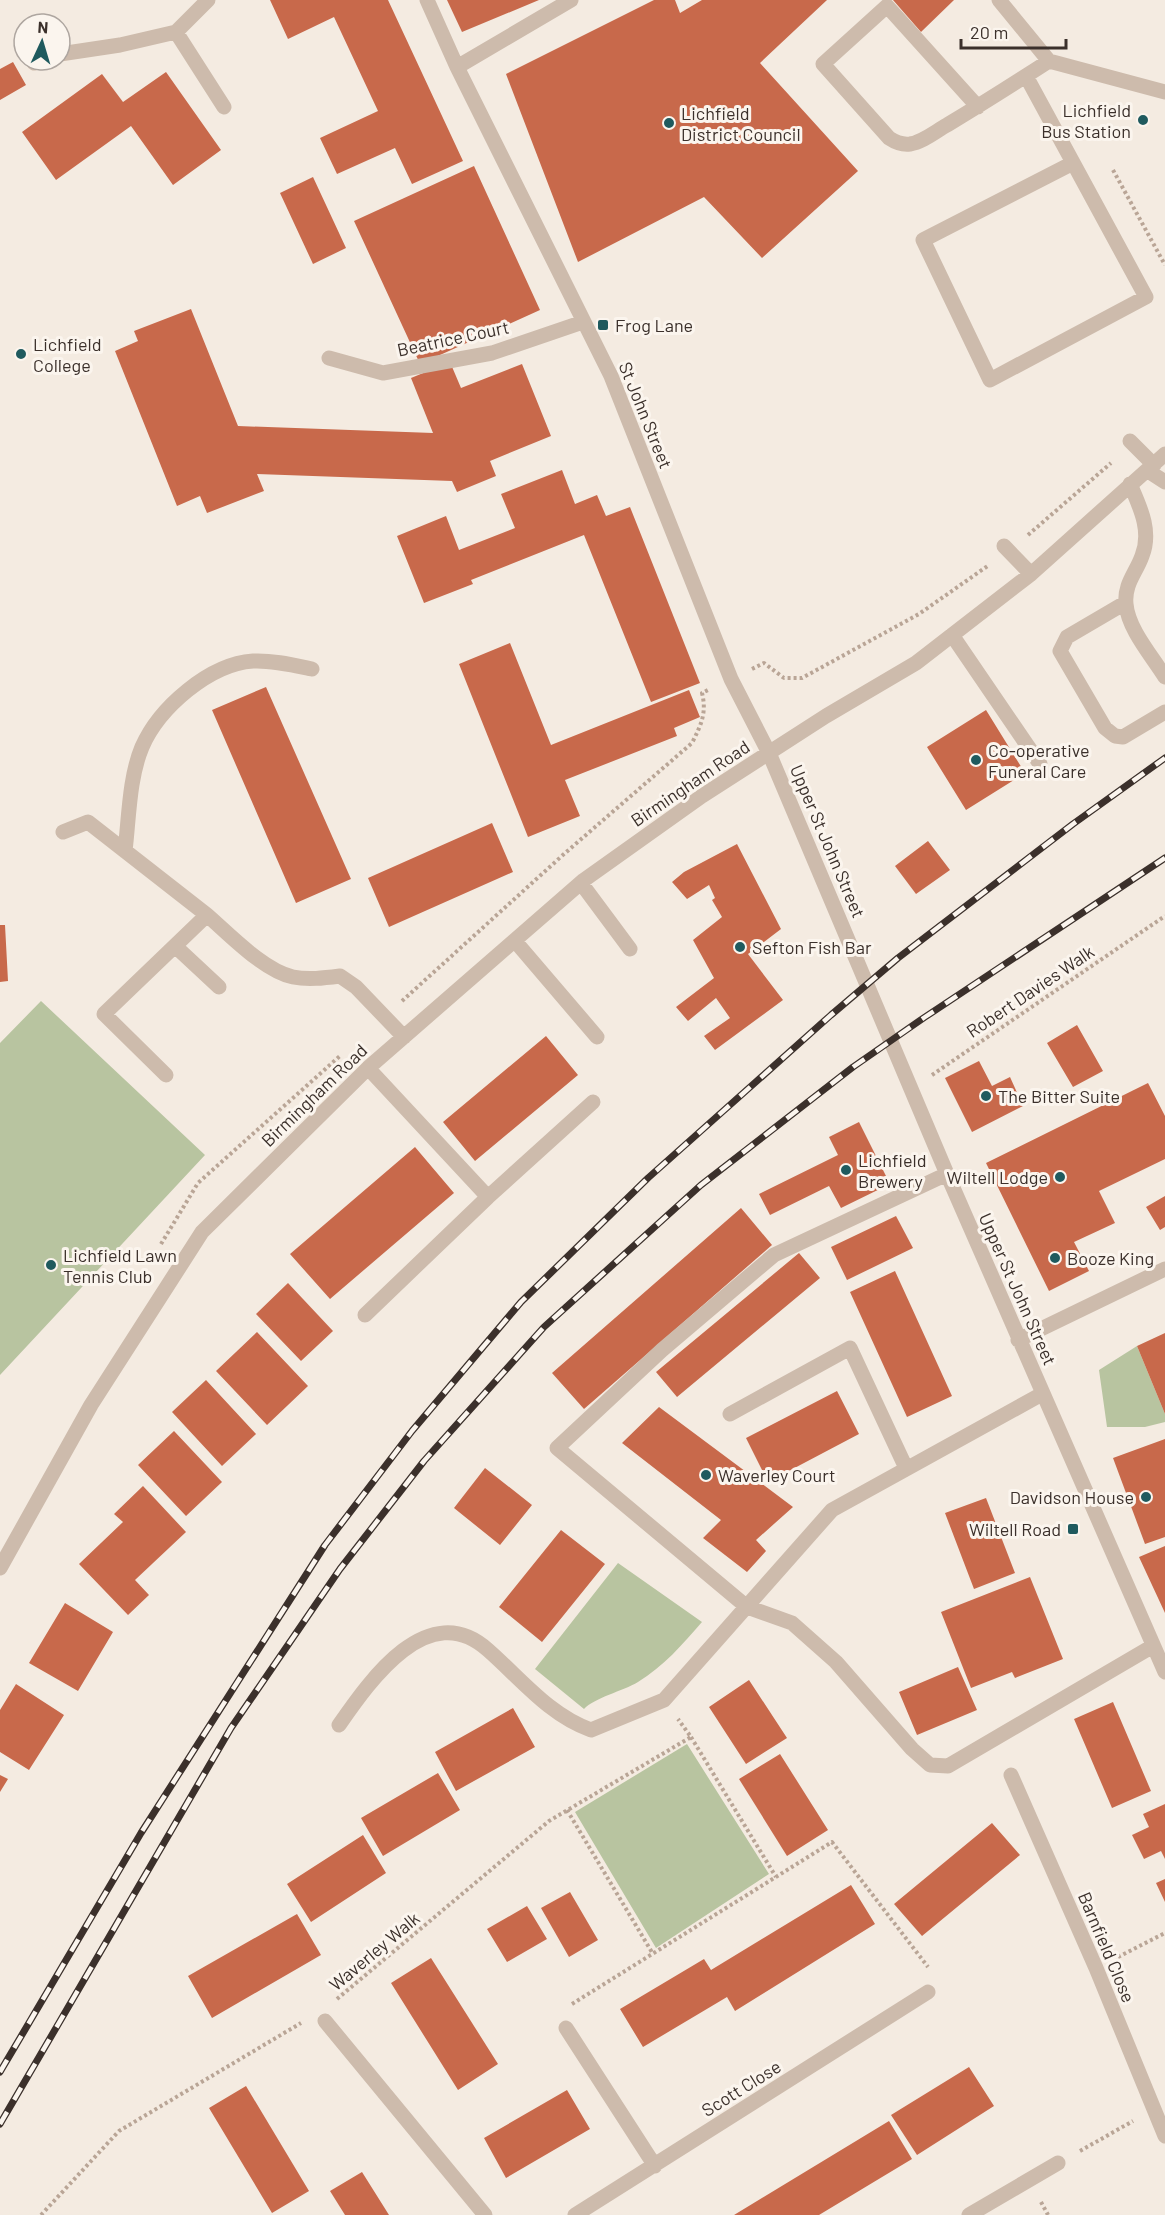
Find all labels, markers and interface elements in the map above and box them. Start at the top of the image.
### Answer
north arrow [12,12,72,72]
scale bar [961,12,1066,50]
text: N [37,17,49,36]
text: 20 m [970,21,1008,43]
place label: Lichfield Bus Station [1041,99,1131,142]
place label: Lichfield District Council [681,102,801,145]
marker: Lichfield Bus Station [1136,113,1150,127]
marker: Lichfield District Council [662,116,676,130]
place label: Frog Lane [615,314,693,336]
street label: Beatrice Court [395,315,511,361]
marker: Frog Lane [596,318,610,332]
place label: Lichfield College [33,333,101,376]
marker: Lichfield College [14,347,28,361]
street label: St John Street [615,358,677,472]
street label: Birmingham Road [626,735,754,831]
place label: Co-operative Funeral Care [988,739,1090,782]
marker: Co-operative Funeral Care [969,753,983,767]
street label: Upper St John Street [786,761,870,921]
place label: Sefton Fish Bar [752,936,872,958]
marker: Sefton Fish Bar [733,940,747,954]
street label: Robert Davies Walk [962,940,1098,1042]
street label: Birmingham Road [257,1039,371,1151]
place label: The Bitter Suite [998,1085,1120,1107]
marker: The Bitter Suite [979,1089,993,1103]
place label: Lichfield Brewery [858,1149,926,1192]
marker: Lichfield Brewery [839,1163,853,1177]
place label: Wiltell Lodge [947,1166,1048,1188]
marker: Wiltell Lodge [1053,1170,1067,1184]
street label: Upper St John Street [975,1210,1061,1368]
place label: Lichfield Lawn Tennis Club [63,1244,177,1287]
place label: Booze King [1067,1247,1154,1269]
marker: Booze King [1048,1251,1062,1265]
marker: Lichfield Lawn Tennis Club [44,1258,58,1272]
place label: Waverley Court [718,1464,836,1486]
marker: Waverley Court [699,1468,713,1482]
place label: Davidson House [1010,1486,1134,1508]
marker: Davidson House [1139,1490,1153,1504]
place label: Wiltell Road [969,1518,1061,1540]
marker: Wiltell Road [1066,1522,1080,1536]
street label: Barnfield Close [1074,1888,1140,2006]
street label: Waverley Walk [324,1907,424,1995]
street label: Scott Close [697,2055,785,2121]

